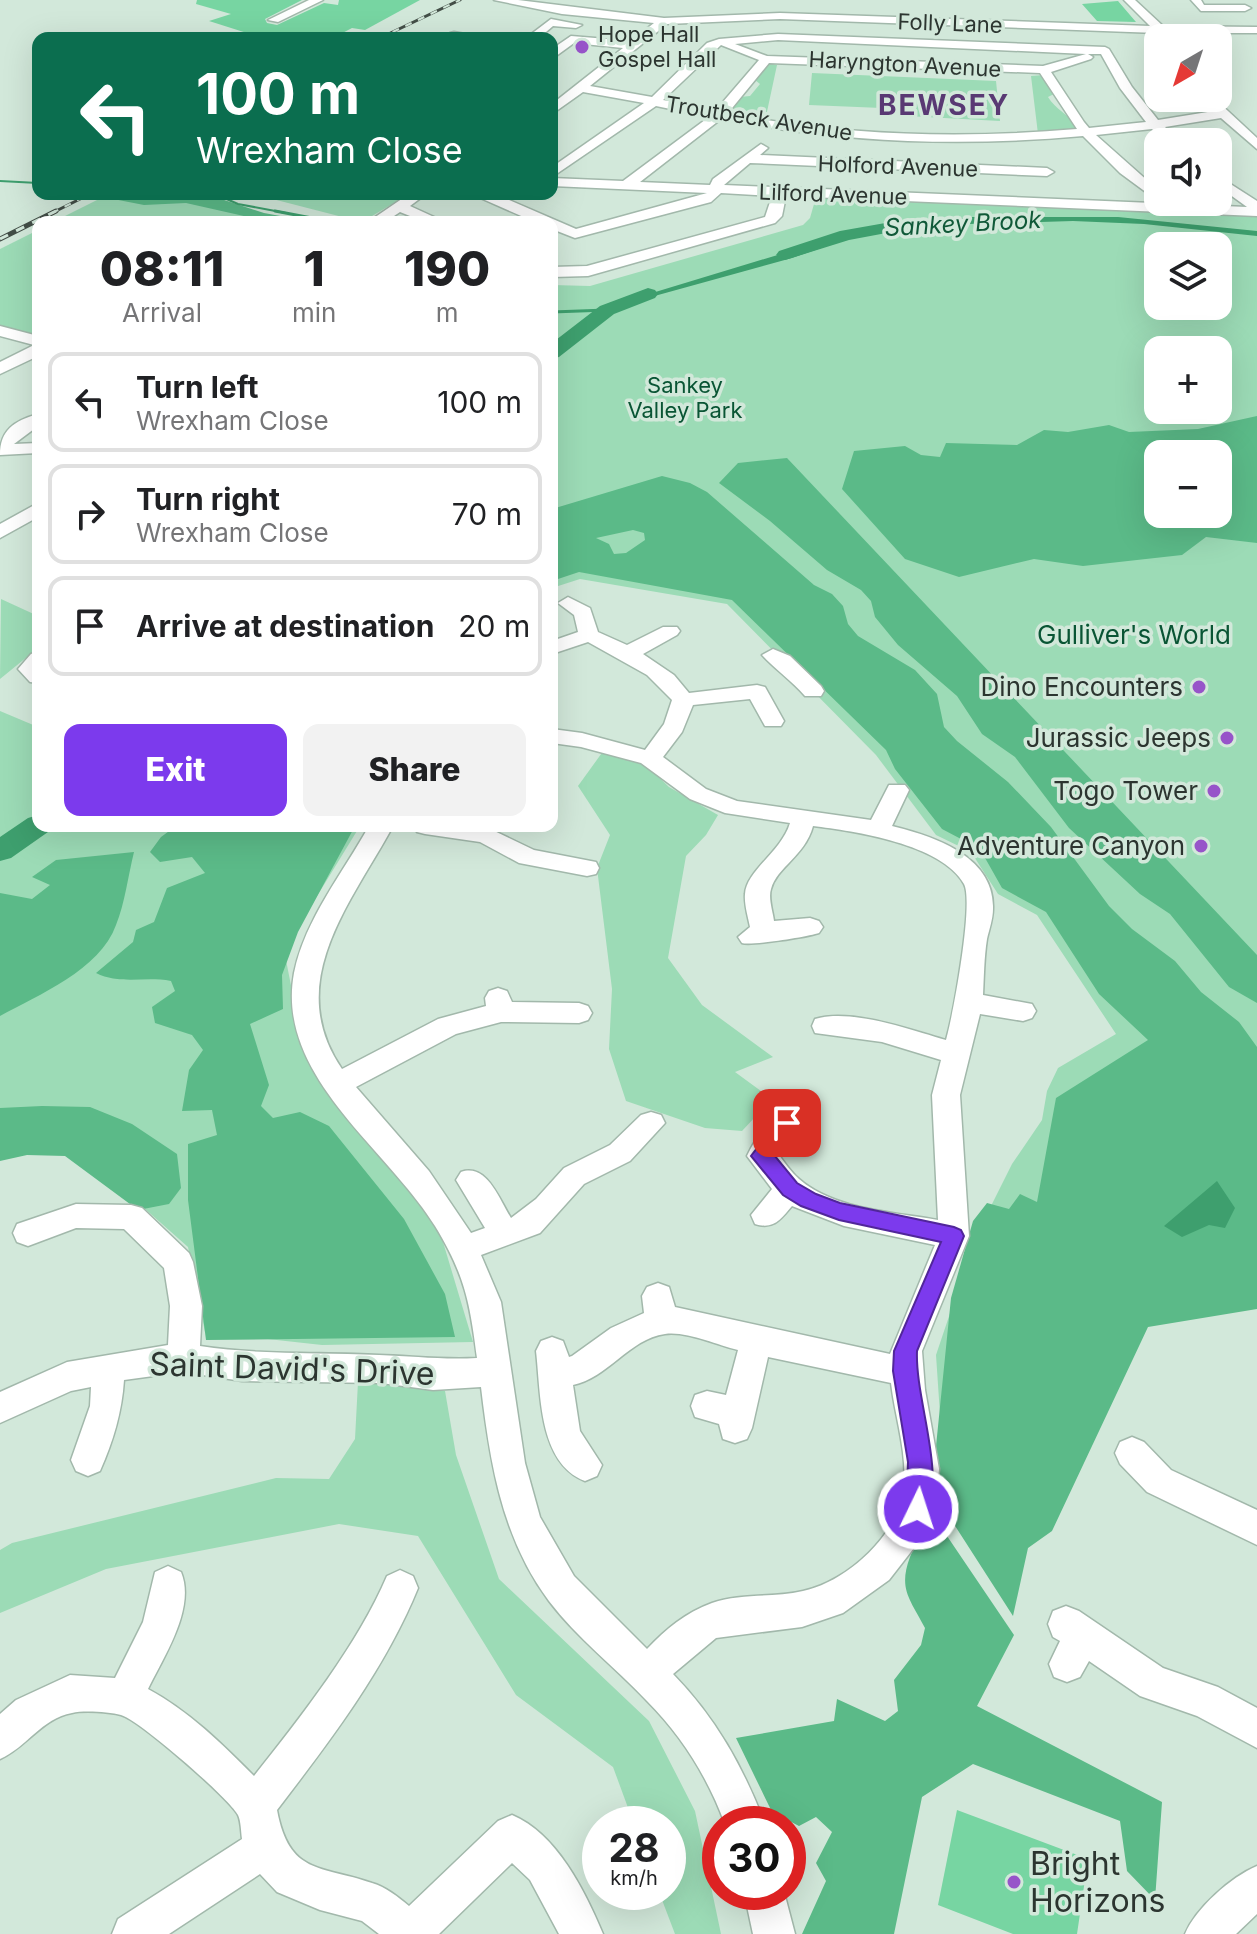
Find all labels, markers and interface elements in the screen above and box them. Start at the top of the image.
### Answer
street label: Folly Lane [897,8,1003,38]
place label: Hope Hall Gospel Hall [598,21,716,72]
north arrow [1144,24,1232,112]
map controls [1144,24,1232,528]
marker: Hope Hall Gospel Hall [573,38,591,56]
street label: Haryngton Avenue [808,46,1002,82]
text: 100 m [196,60,360,128]
icon: left [64,64,168,168]
district label: BEWSEY [878,88,1010,122]
street label: Troutbeck Avenue [664,90,854,146]
text: Wrexham Close [196,128,463,172]
button: sound [1144,128,1232,216]
street label: Holford Avenue [817,150,979,182]
street label: Lilford Avenue [758,178,908,210]
water label: Sankey Brook [884,205,1043,242]
button: layers [1144,232,1232,320]
text: 08:11 [100,239,224,298]
text: 1 [304,239,325,298]
text: 190 [404,239,490,298]
text: Arrival [122,297,202,328]
text: min [292,297,336,328]
text: m [436,297,459,328]
button: + [1144,336,1232,424]
text: Turn left [136,369,258,405]
park label: Sankey Valley Park [627,372,743,423]
icon: left [68,380,112,424]
text: 100 m [437,384,522,420]
text: Wrexham Close [136,405,329,436]
button: − [1144,440,1232,528]
text: Turn right [136,481,280,517]
icon: right [68,492,112,536]
text: 70 m [452,496,522,532]
text: Wrexham Close [136,517,329,548]
icon: arrive [68,604,112,648]
text: Arrive at destination [136,608,434,644]
text: 20 m [458,608,530,644]
park label: Gulliver's World [1037,619,1231,650]
place label: Dino Encounters [981,671,1183,702]
marker: Dino Encounters [1190,678,1208,696]
place label: Jurassic Jeeps [1026,722,1211,753]
button: Exit [64,724,287,816]
button: Share [303,724,526,816]
marker: Jurassic Jeeps [1218,729,1236,747]
place label: Togo Tower [1053,775,1198,806]
marker: Togo Tower [1205,782,1223,800]
place label: Adventure Canyon [957,830,1185,861]
marker: Adventure Canyon [1192,837,1210,855]
pin [753,1089,821,1157]
icon: arrive [765,1101,809,1145]
street label: Saint David's Drive [149,1344,435,1393]
position arrow [876,1467,960,1551]
speed limit sign: 30 [702,1806,806,1910]
text: 28 [608,1823,660,1872]
place label: Bright Horizons [1030,1844,1165,1920]
text: km/h [610,1866,658,1890]
marker: Bright Horizons [1005,1873,1023,1891]

